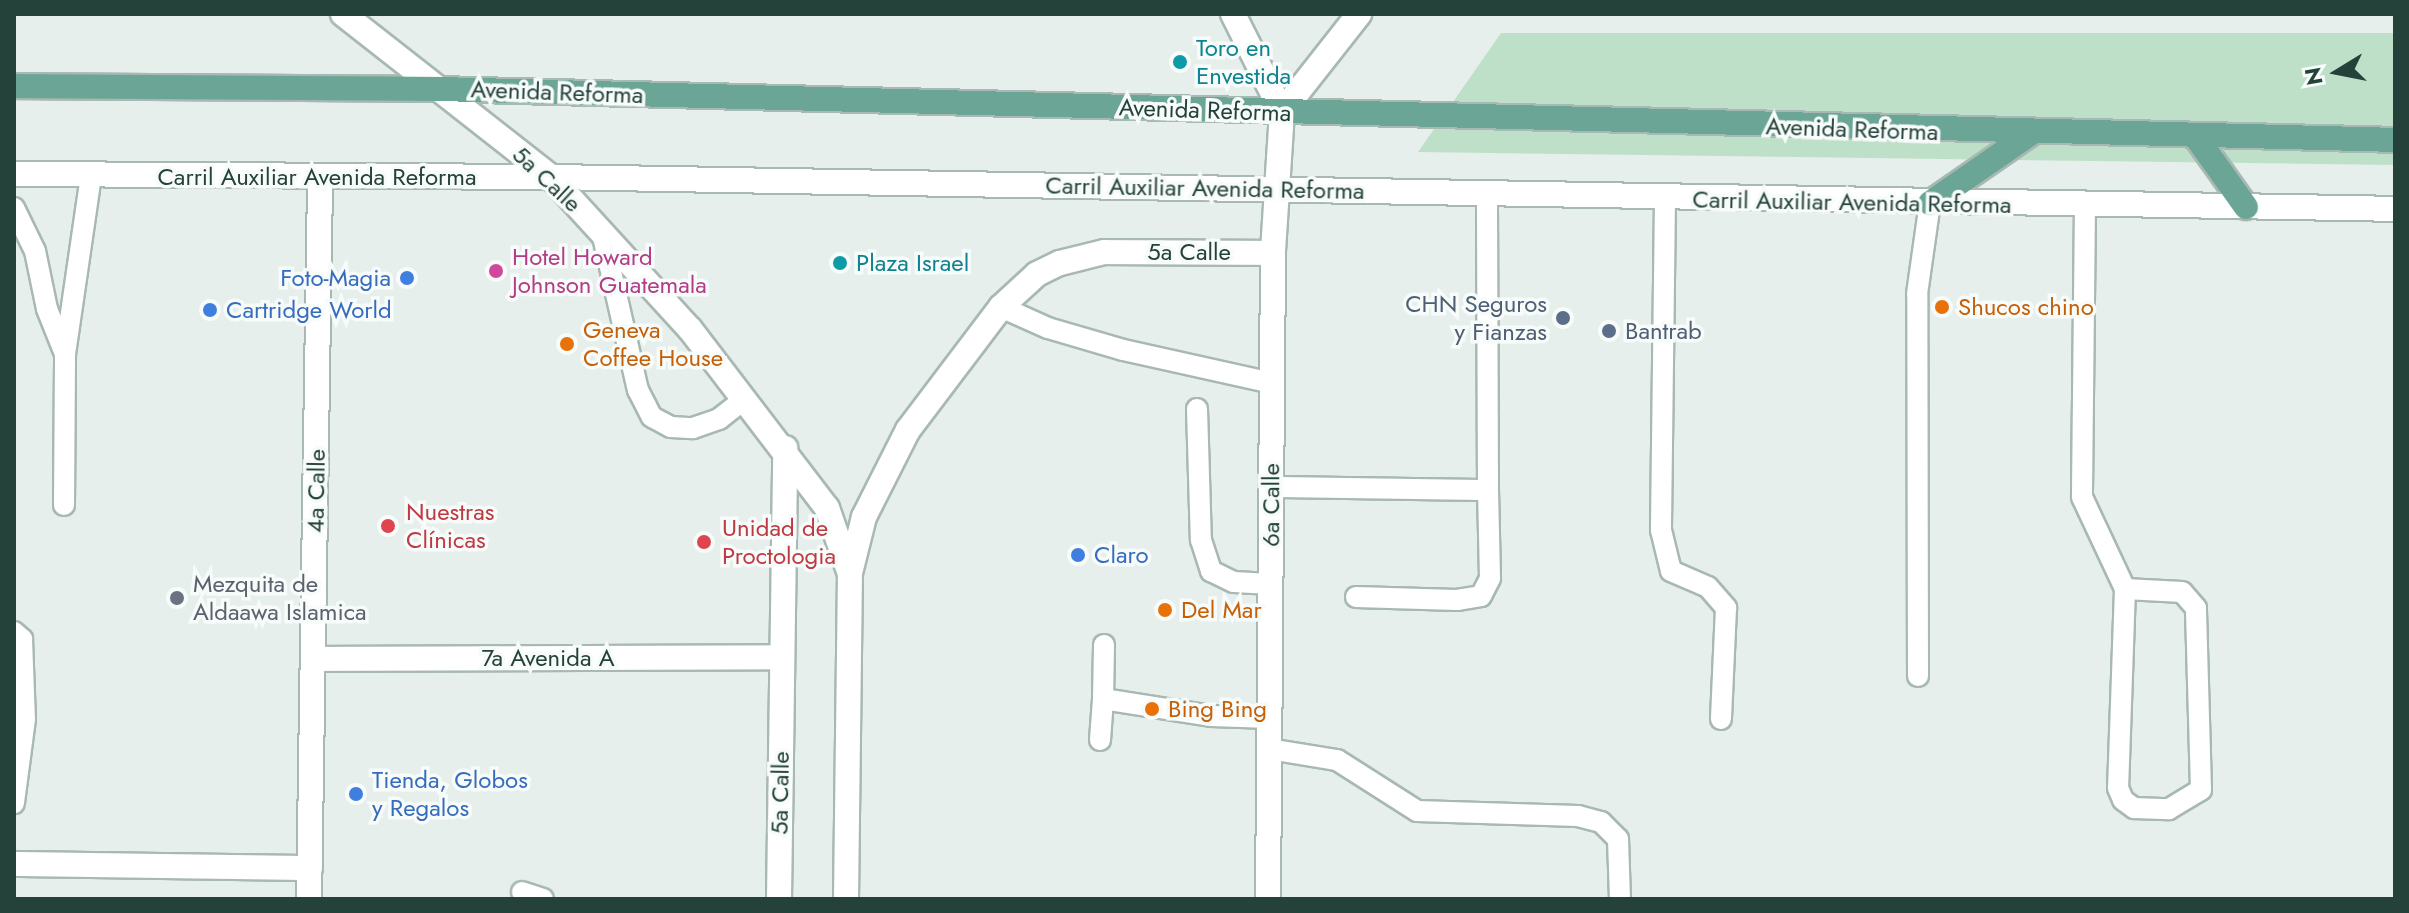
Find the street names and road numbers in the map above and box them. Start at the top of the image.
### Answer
street label: Avenida Reforma [470,75,644,109]
street label: Avenida Reforma [1118,93,1292,127]
street label: Avenida Reforma [1765,112,1939,146]
street label: 5a Calle [507,140,587,218]
street label: Carril Auxiliar Avenida Reforma [157,163,477,191]
street label: Carril Auxiliar Avenida Reforma [1045,171,1365,205]
street label: Carril Auxiliar Avenida Reforma [1692,185,2012,219]
street label: 5a Calle [1147,238,1231,266]
street label: 4a Calle [301,449,331,533]
street label: 6a Calle [1257,463,1285,547]
street label: 7a Avenida A [481,644,615,672]
street label: 5a Calle [765,751,795,835]

